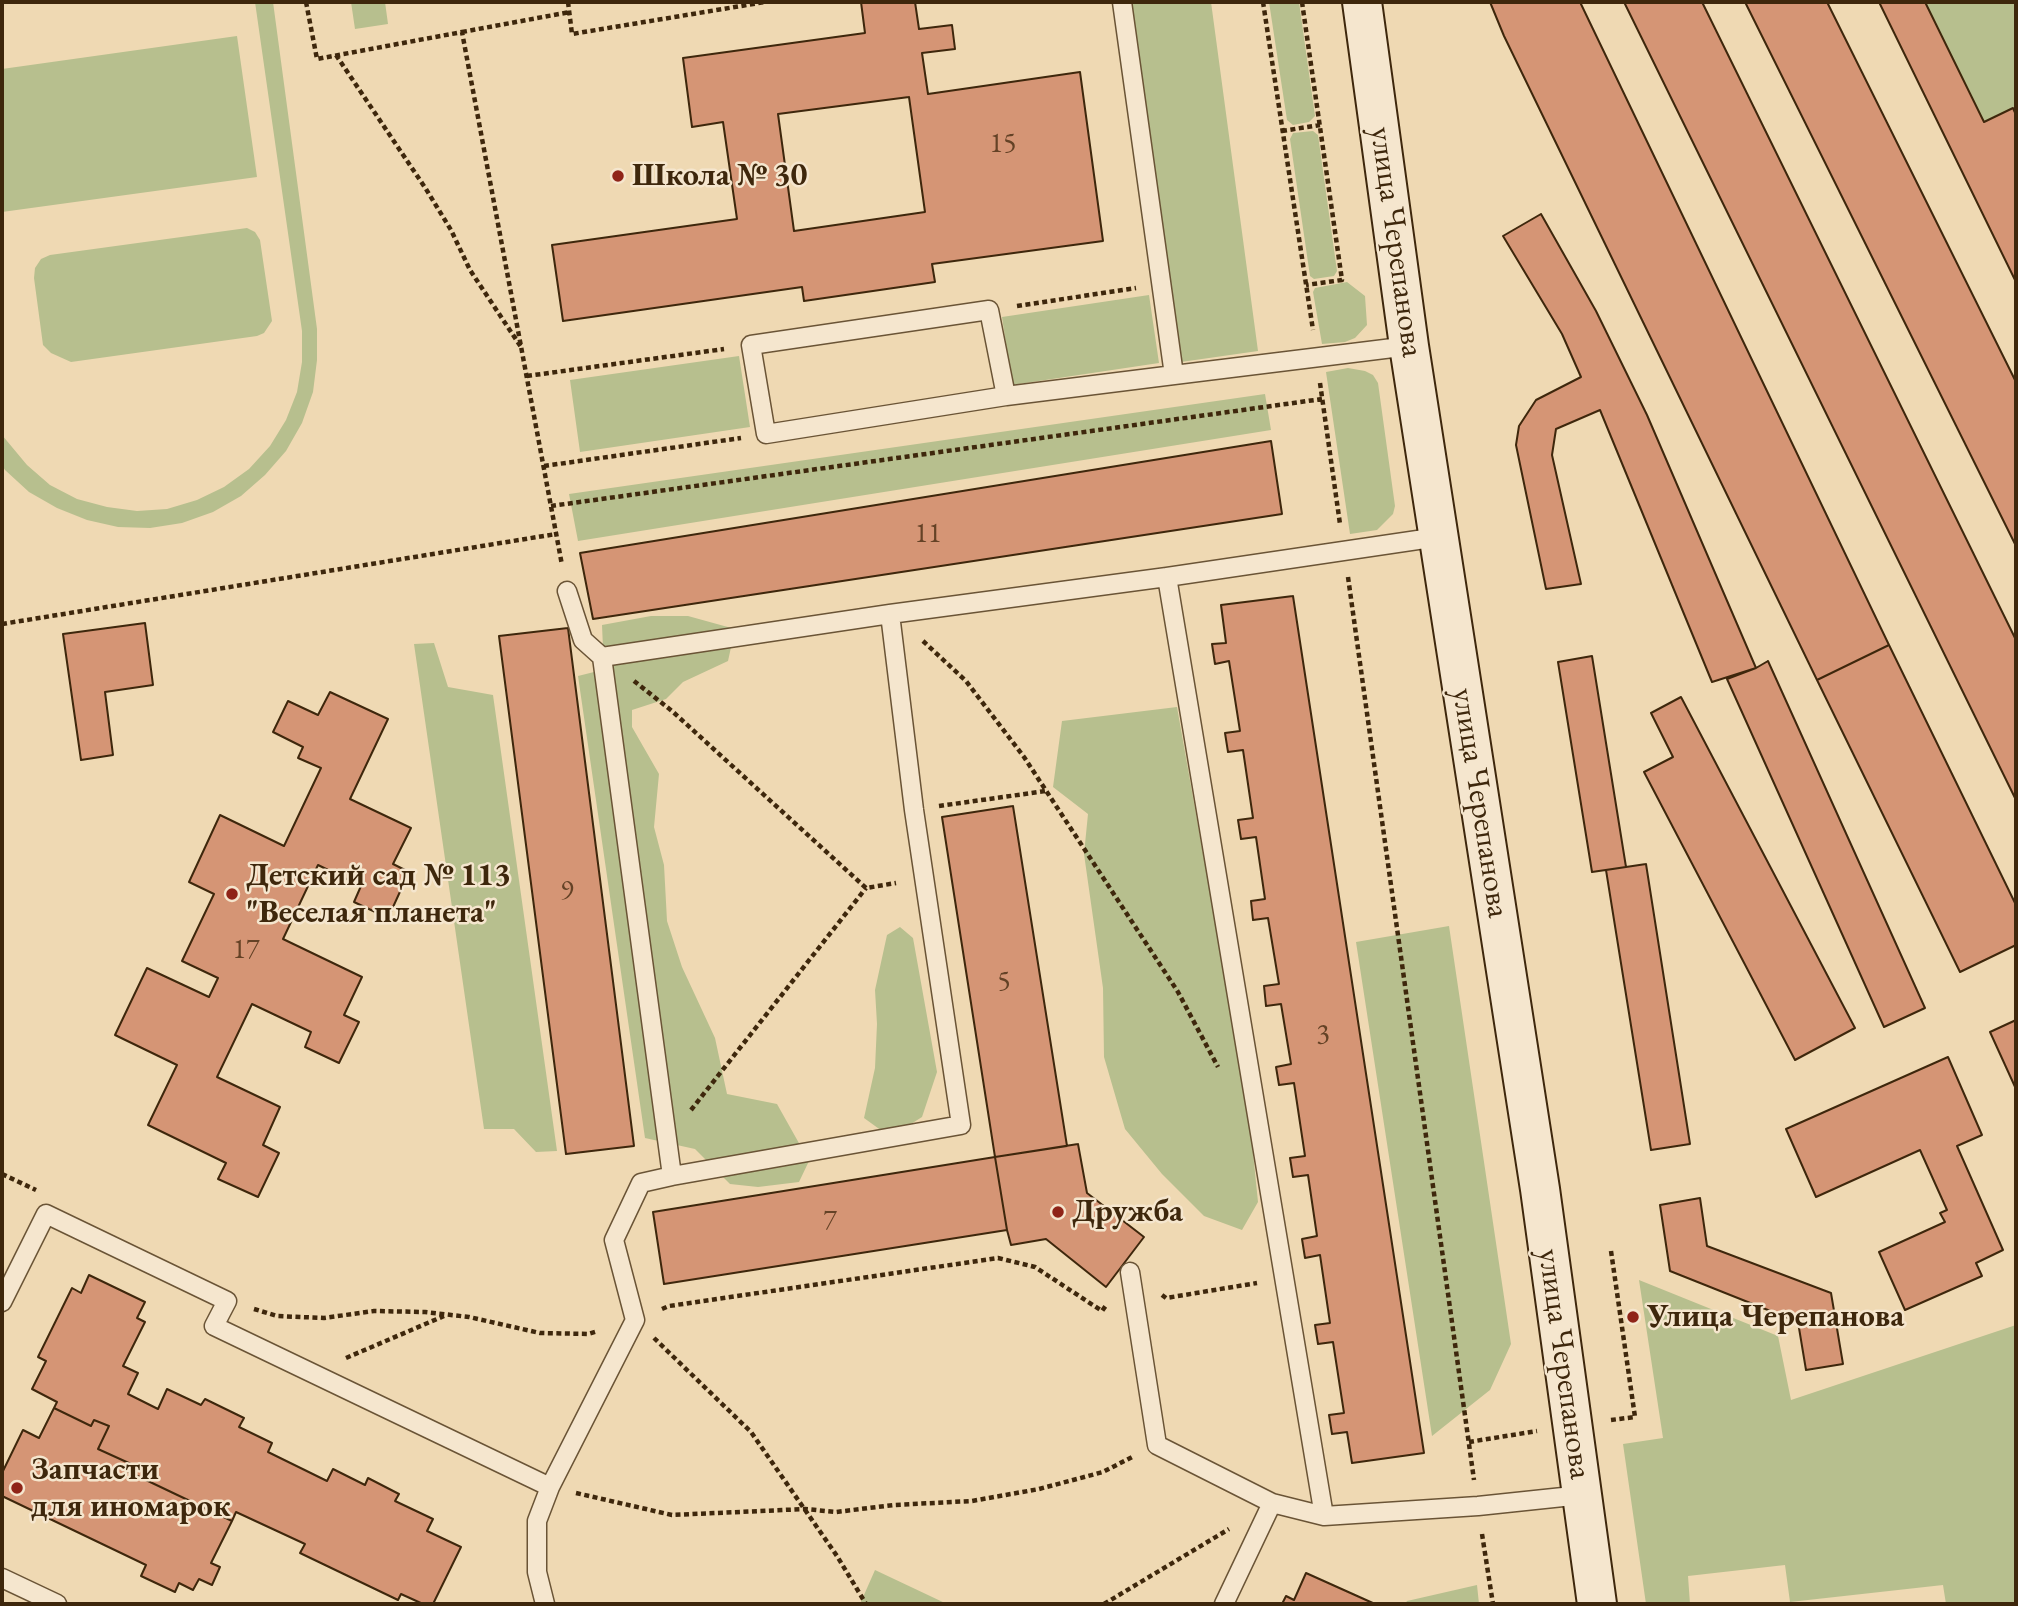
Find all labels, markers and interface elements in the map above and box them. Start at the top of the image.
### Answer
street label: улица Черепанова [1361,124,1431,360]
house number: 15 [990,127,1016,161]
place label: Школа № 30 [632,157,808,195]
marker: Школа № 30 [610,168,626,184]
house number: 11 [915,517,941,551]
street label: улица Черепанова [1443,685,1517,921]
place label: Детский сад № 113 "Веселая планета" [246,857,511,932]
house number: 9 [560,874,574,908]
marker: Детский сад № 113 "Веселая планета" [224,886,240,902]
house number: 17 [233,933,259,967]
house number: 5 [997,965,1011,999]
house number: 3 [1316,1018,1330,1052]
place label: Дружба [1072,1193,1183,1231]
house number: 7 [823,1204,837,1238]
marker: Дружба [1050,1204,1066,1220]
street label: улица Черепанова [1529,1246,1599,1482]
place label: Улица Черепанова [1647,1298,1904,1336]
marker: Улица Черепанова [1625,1309,1641,1325]
place label: Запчасти для иномарок [31,1451,231,1526]
marker: Запчасти для иномарок [9,1480,25,1496]

